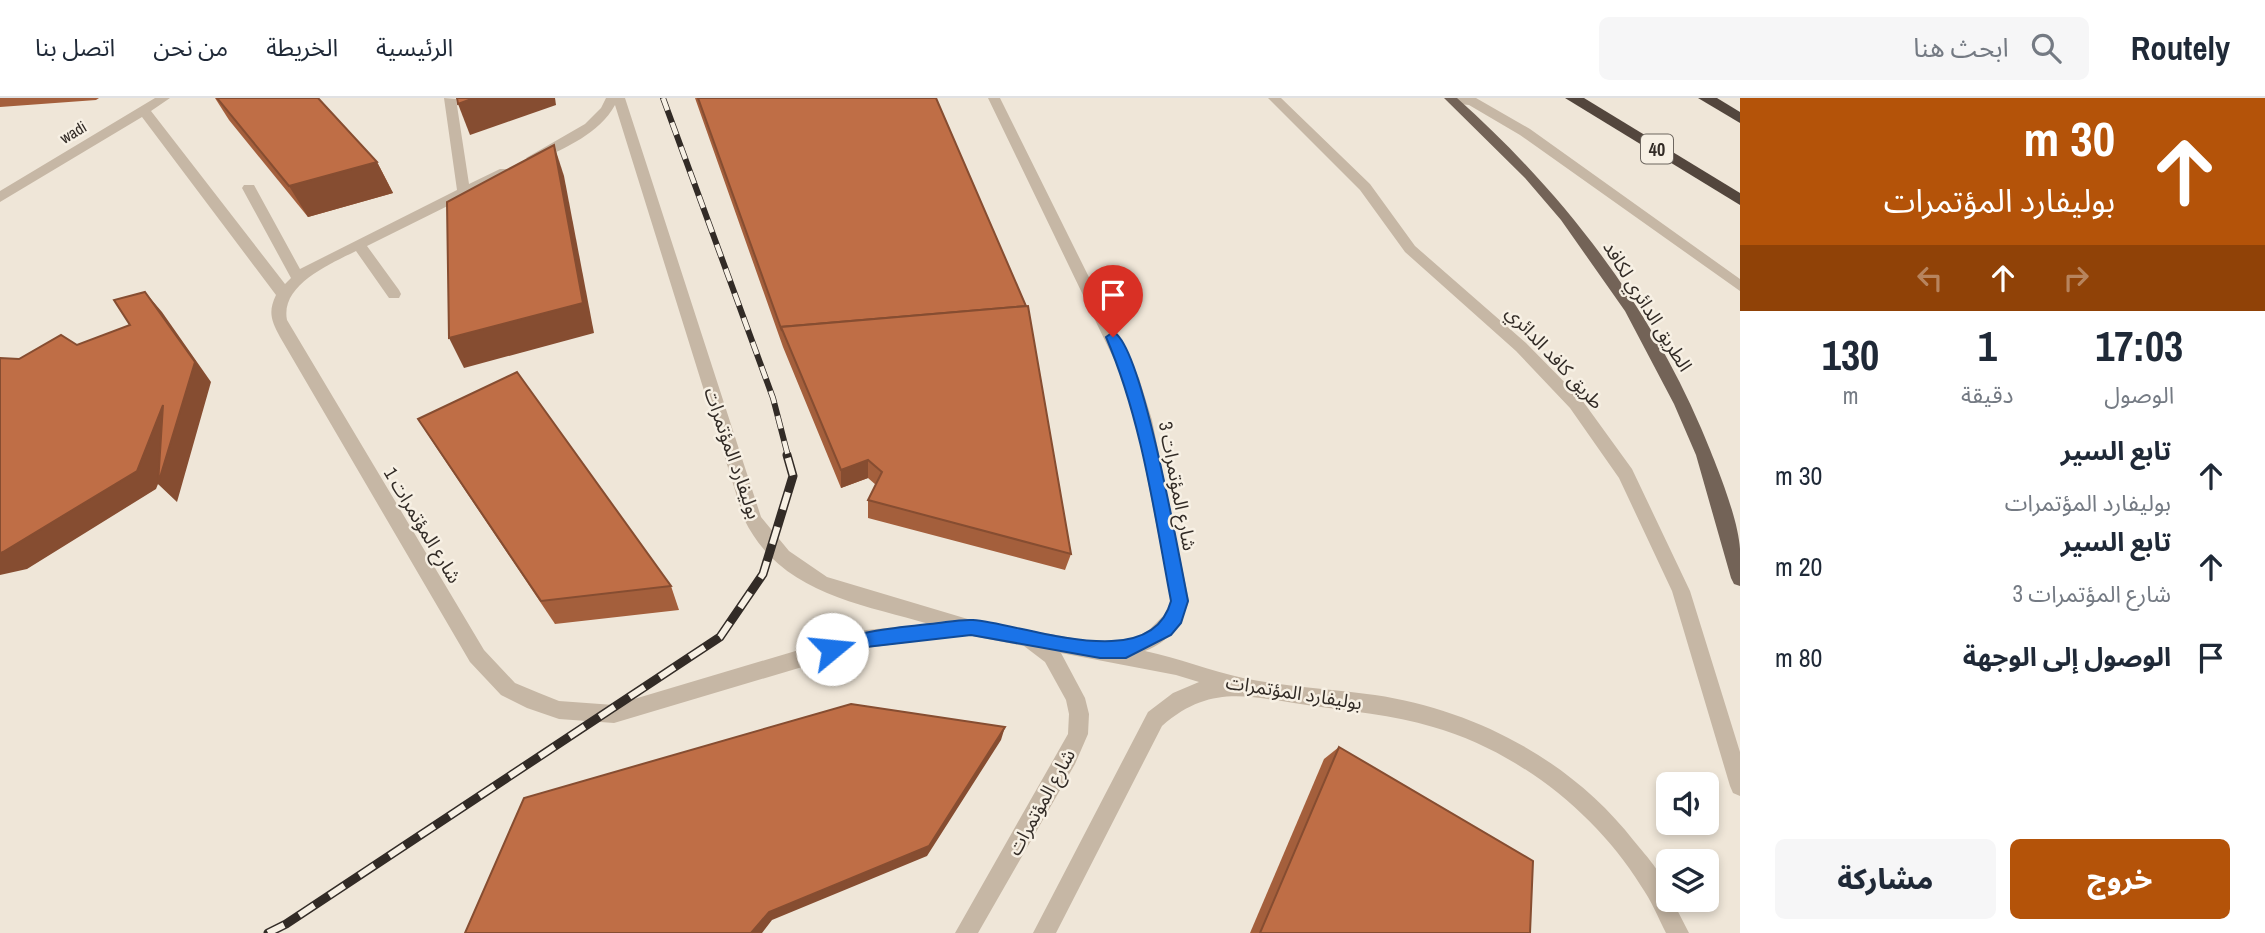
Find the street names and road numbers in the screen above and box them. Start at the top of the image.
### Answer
street label: wadi [55,115,91,149]
road number: 40 [1641,134,1673,164]
street label: الطريق الدائري لكافد [1595,236,1699,378]
street label: طريق كافد الدائري [1499,300,1610,416]
street label: بوليفارد المؤتمرات [698,384,768,522]
street label: شارع المؤتمرات 3 [1152,419,1203,553]
street label: شارع المؤتمرات 1 [377,462,468,588]
street label: بوليفارد المؤتمرات [1224,668,1364,716]
street label: شارع المؤتمرات [1001,744,1082,860]

